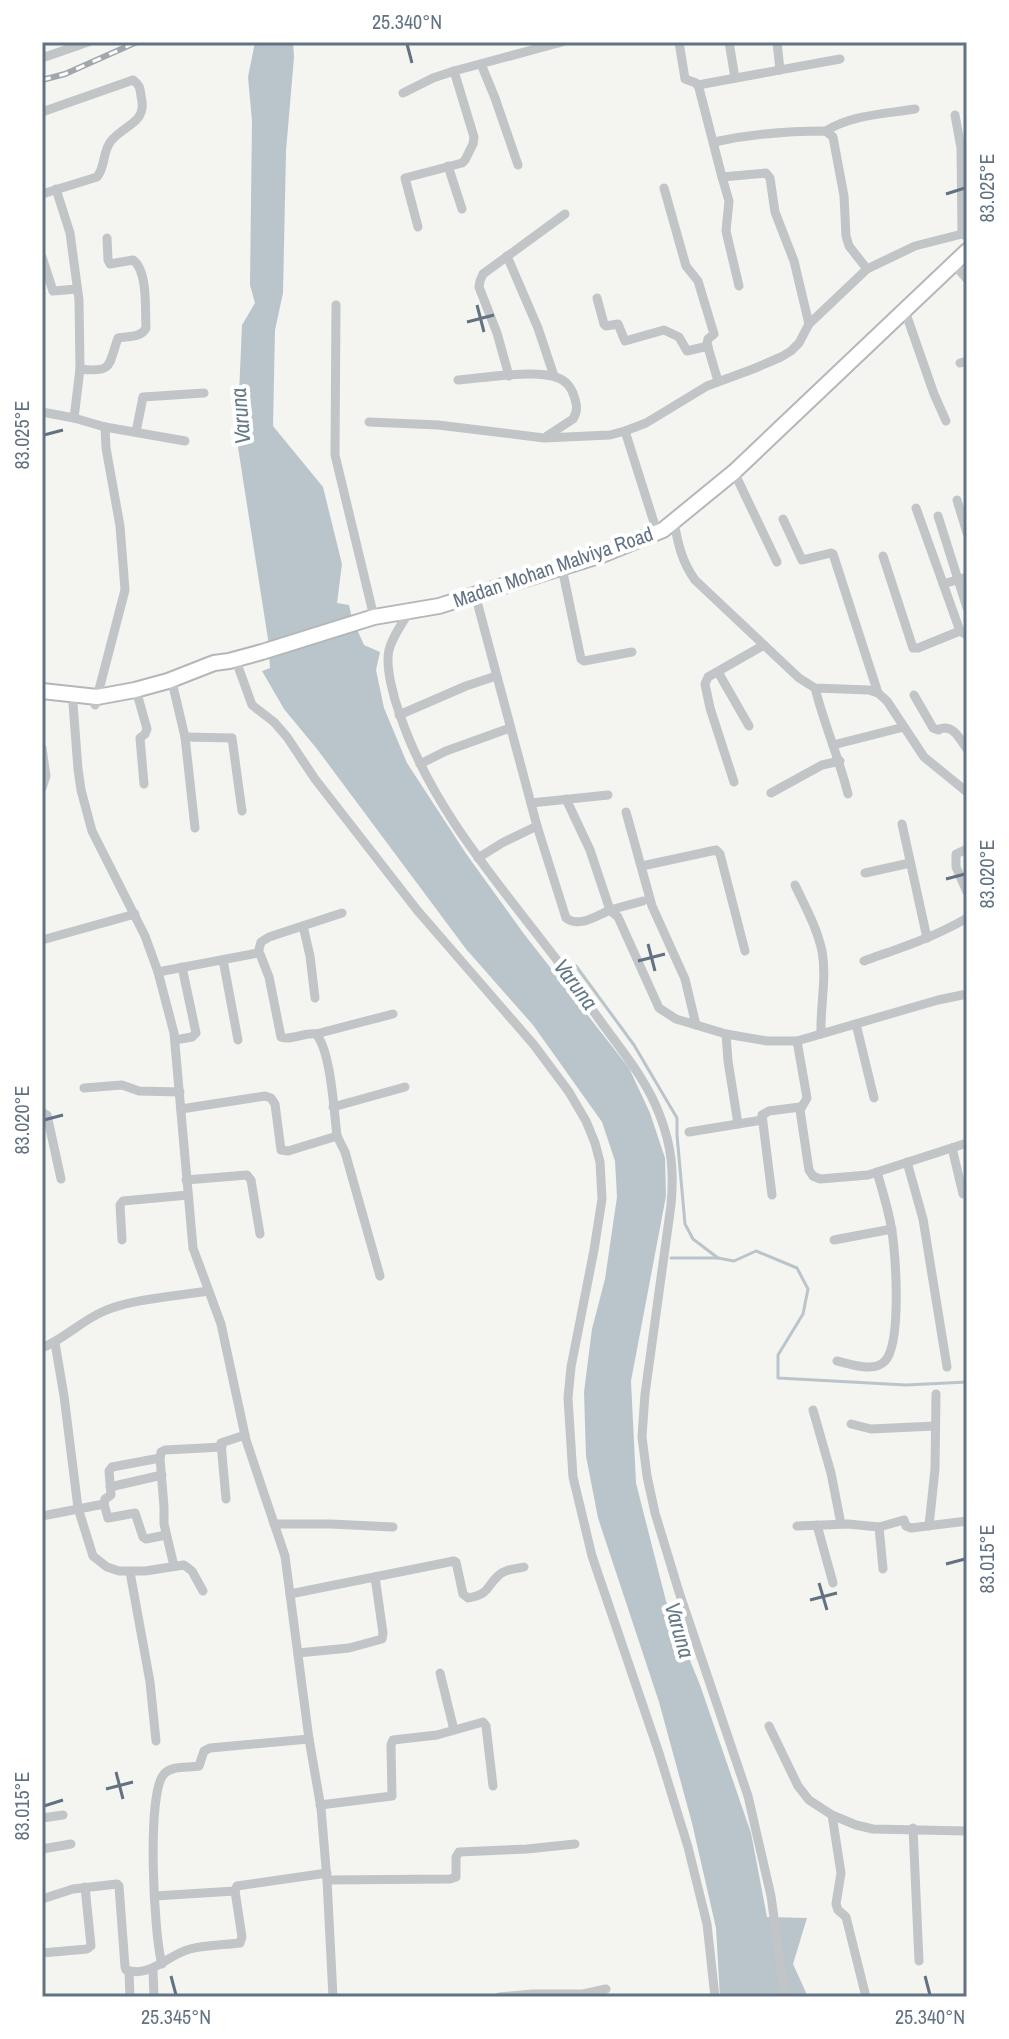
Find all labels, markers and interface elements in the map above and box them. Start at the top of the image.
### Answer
text: 25.340°N [372,8,442,35]
text: 83.025°E [973,153,1000,223]
water label: Varuna [223,387,257,445]
text: 83.025°E [8,400,35,470]
street label: Madan Mohan Malviya Road [449,520,656,613]
text: 83.020°E [973,839,1000,909]
water label: Varuna [547,952,605,1016]
text: 83.020°E [8,1085,35,1155]
text: 83.015°E [973,1524,1000,1594]
water label: Varuna [658,1599,702,1661]
text: 83.015°E [8,1771,35,1841]
text: 25.345°N [141,2003,211,2030]
text: 25.340°N [895,2003,965,2030]

